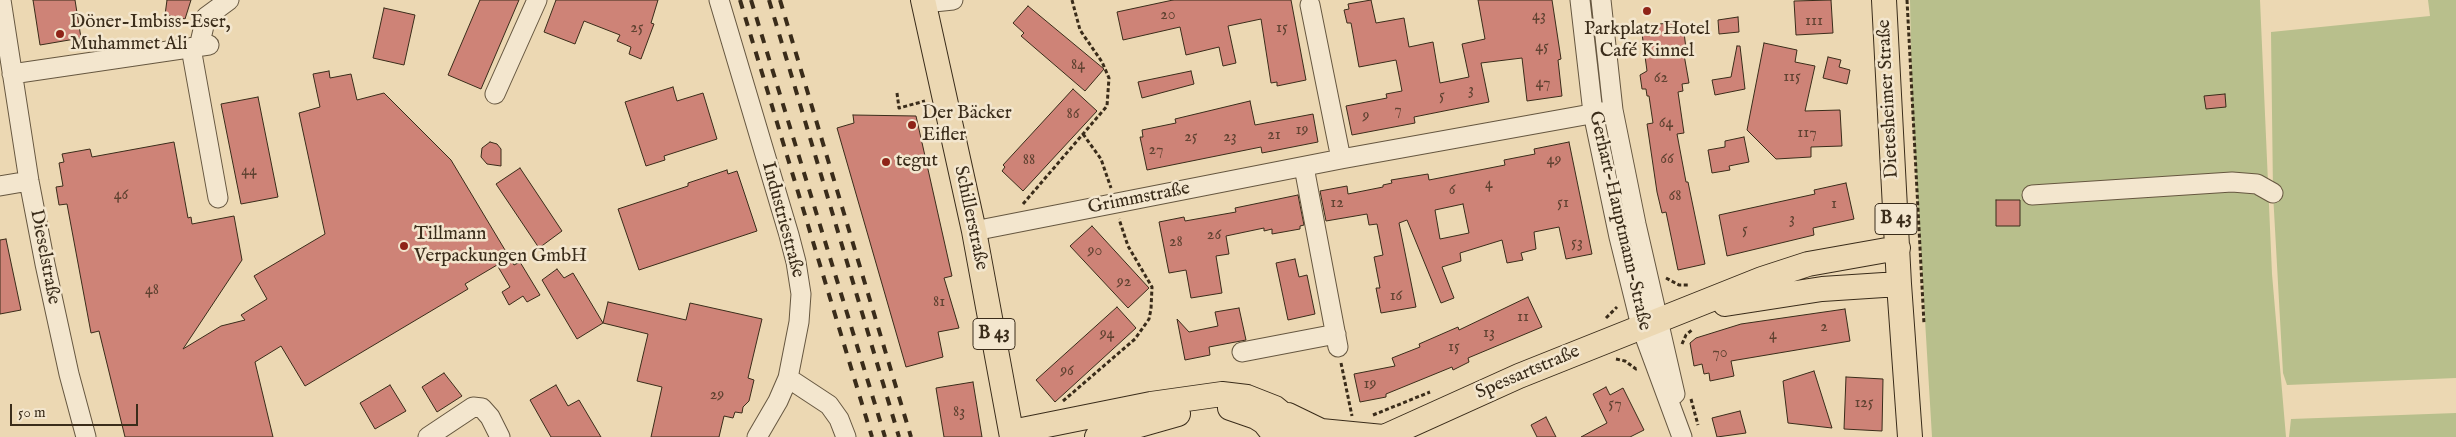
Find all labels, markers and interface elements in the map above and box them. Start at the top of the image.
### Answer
marker: Parkplatz Hotel Café Kinnel [1641,5,1653,17]
house number: 20 [1160,6,1176,26]
house number: 43 [1532,7,1546,27]
place label: Döner-Imbiss-Eser, Muhammet Ali [70,12,231,56]
house number: 111 [1805,12,1823,32]
house number: 25 [630,19,644,39]
house number: 15 [1276,19,1288,39]
place label: Parkplatz Hotel Café Kinnel [1584,19,1710,63]
street label: Dietesheimer Straße [1873,19,1905,179]
marker: Döner-Imbiss-Eser, Muhammet Ali [54,28,66,40]
house number: 45 [1535,38,1549,58]
house number: 84 [1071,56,1085,76]
house number: 115 [1783,68,1801,88]
house number: 62 [1654,69,1668,89]
house number: 47 [1536,74,1550,94]
house number: 3 [1468,81,1474,101]
house number: 5 [1439,87,1445,107]
house number: 7 [1394,101,1402,121]
place label: Der Bäcker Eifler [922,103,1012,147]
house number: 86 [1066,105,1080,125]
house number: 9 [1363,107,1369,127]
street label: Gerhart-Hauptmann-Straße [1583,109,1655,333]
house number: 64 [1659,114,1673,134]
marker: Der Bäcker Eifler [906,119,918,131]
house number: 19 [1296,121,1308,141]
house number: 117 [1797,124,1817,144]
house number: 21 [1267,126,1281,146]
house number: 25 [1184,128,1198,148]
house number: 23 [1223,128,1237,148]
house number: 27 [1149,141,1163,161]
house number: 66 [1660,150,1674,170]
place label: tegut [896,151,938,173]
house number: 88 [1023,151,1035,171]
house number: 49 [1547,151,1561,171]
marker: tegut [880,156,892,168]
street label: Industriestraße [756,160,808,280]
house number: 44 [241,162,257,182]
street label: Schillerstraße [948,164,992,272]
house number: 4 [1485,175,1493,195]
street label: Grimmstraße [1086,178,1192,220]
house number: 6 [1449,181,1455,201]
house number: 46 [114,186,128,206]
house number: 68 [1668,187,1682,207]
house number: 12 [1330,194,1344,214]
house number: 51 [1557,194,1569,214]
house number: 1 [1831,195,1837,215]
road number: B 43 [1875,203,1917,234]
street label: Dieselstraße [24,207,64,307]
house number: 3 [1789,210,1795,230]
house number: 5 [1742,221,1748,241]
place label: Tillmann Verpackungen GmbH [414,224,587,268]
house number: 26 [1207,226,1221,246]
house number: 28 [1169,233,1183,253]
house number: 53 [1571,234,1583,254]
marker: Tillmann Verpackungen GmbH [398,240,410,252]
house number: 90 [1088,242,1102,262]
house number: 92 [1117,273,1131,293]
house number: 48 [145,281,159,301]
house number: 16 [1390,287,1402,307]
house number: 81 [933,293,945,313]
house number: 11 [1517,308,1529,328]
road number: B 43 [973,318,1015,349]
house number: 2 [1820,318,1828,338]
house number: 13 [1483,324,1495,344]
house number: 94 [1100,325,1114,345]
house number: 4 [1769,326,1777,346]
house number: 15 [1448,338,1460,358]
street label: Spessartstraße [1473,341,1583,405]
house number: 70 [1712,344,1728,364]
house number: 96 [1060,362,1074,382]
house number: 19 [1364,375,1376,395]
house number: 29 [710,386,724,406]
scale bar [12,394,140,426]
house number: 125 [1854,394,1874,414]
house number: 57 [1608,395,1622,415]
text: 50 m [18,403,46,422]
house number: 83 [953,403,965,423]

